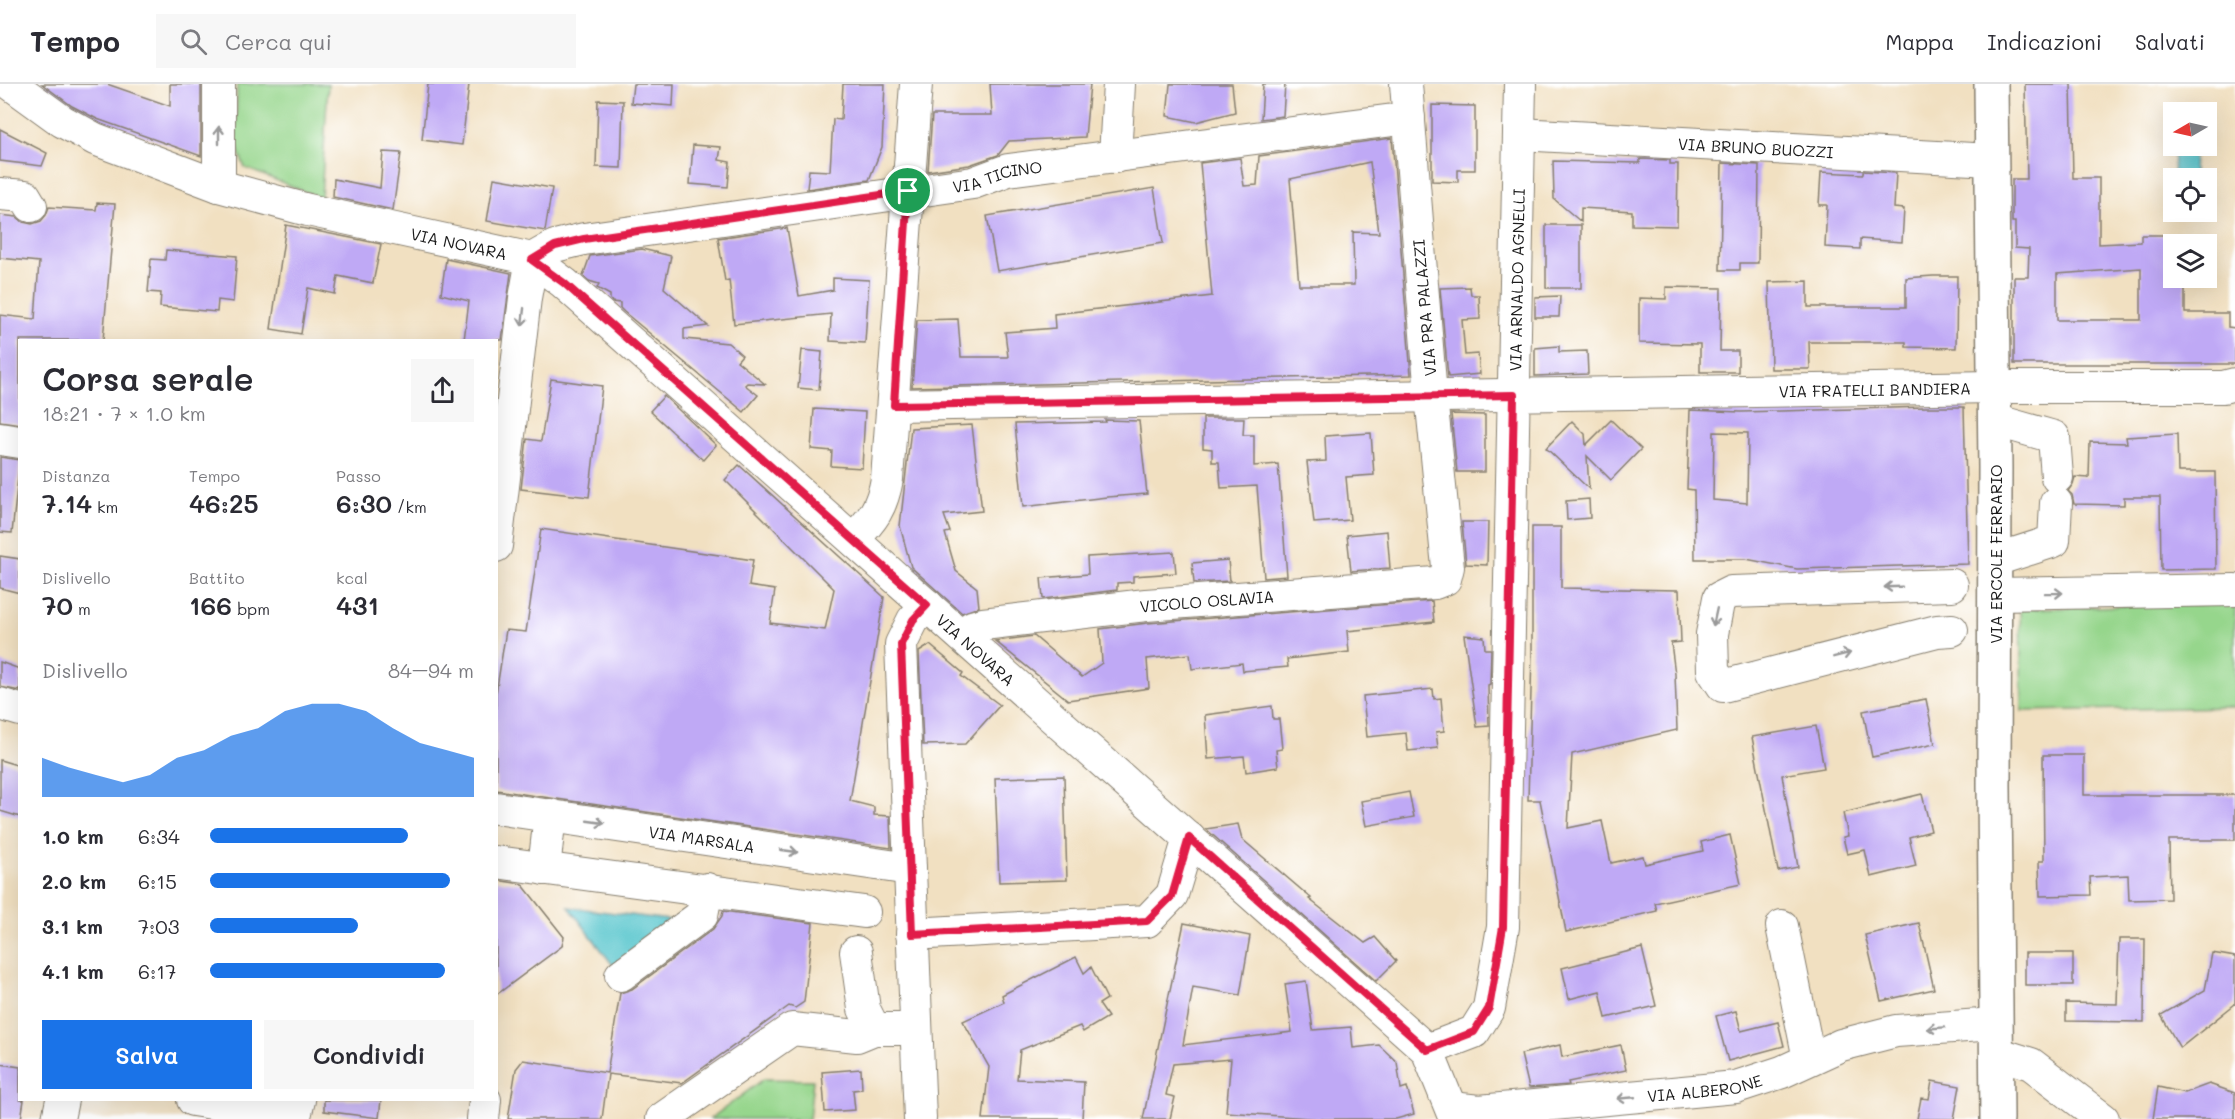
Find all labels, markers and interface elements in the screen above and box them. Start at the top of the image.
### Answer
search box [156,14,576,68]
text: Tempo [30,23,120,59]
icon: search [177,25,210,58]
text: Cerca qui [225,27,332,56]
text: Mappa [1886,28,1954,55]
text: Indicazioni [1987,28,2102,55]
text: Salvati [2135,28,2205,55]
north arrow [2163,102,2217,156]
map controls [2163,102,2217,288]
one-way arrow [213,126,225,146]
street label: VIA BRUNO BUOZZI [1677,132,1834,162]
street label: VIA TICINO [951,155,1043,196]
pin [882,165,933,216]
button: locate [2163,168,2217,222]
icon: arrive [891,174,924,207]
street label: VIA ARNALDO AGNELLI [1504,188,1528,372]
street label: VIA NOVARA [409,222,509,264]
button: layers [2163,234,2217,288]
street label: VIA PRA PALAZZI [1408,239,1440,377]
one-way arrow [517,307,528,327]
text: Corsa serale [42,356,254,399]
button: share [411,359,474,422]
street label: VIA FRATELLI BANDIERA [1779,377,1971,401]
text: 18:21 · 7 × 1.0 km [42,400,206,426]
street label: VIA ERCOLE FERRARIO [1985,464,2006,644]
text: Distanza [42,465,110,486]
text: Tempo [189,465,240,486]
text: Passo [336,465,381,486]
text: 7.14 [42,486,92,520]
text: 46:25 [189,486,259,520]
text: 6:30 [336,486,392,520]
text: km [92,496,118,517]
text: /km [392,496,427,517]
text: Dislivello [42,567,110,588]
text: Battito [189,567,244,588]
text: kcal [336,567,368,588]
one-way arrow [1884,581,1904,592]
street label: VICOLO OSLAVIA [1138,585,1275,616]
one-way arrow [2043,587,2063,599]
text: 70 [42,588,73,622]
text: 166 [189,588,232,622]
text: 431 [336,588,379,622]
text: m [73,598,91,619]
text: bpm [232,598,270,619]
one-way arrow [1709,607,1720,626]
street label: VIA NOVARA [932,609,1020,690]
one-way arrow [1833,649,1852,661]
text: Dislivello [42,657,128,683]
text: 84–94 m [388,657,474,683]
one-way arrow [586,817,605,828]
street label: VIA MARSALA [647,820,756,857]
text: 1.0 km [42,823,104,849]
text: 6:34 [138,823,180,849]
one-way arrow [778,845,798,856]
text: 2.0 km [42,868,106,894]
text: 6:15 [138,868,177,894]
text: 3.1 km [42,913,103,939]
text: 7:03 [138,913,179,939]
text: 4.1 km [42,958,104,984]
text: 6:17 [138,958,176,984]
button: Salva [42,1020,252,1089]
button: Condividi [264,1020,474,1089]
one-way arrow [1927,1023,1947,1034]
street label: VIA ALBERONE [1646,1069,1765,1106]
one-way arrow [1616,1093,1636,1104]

